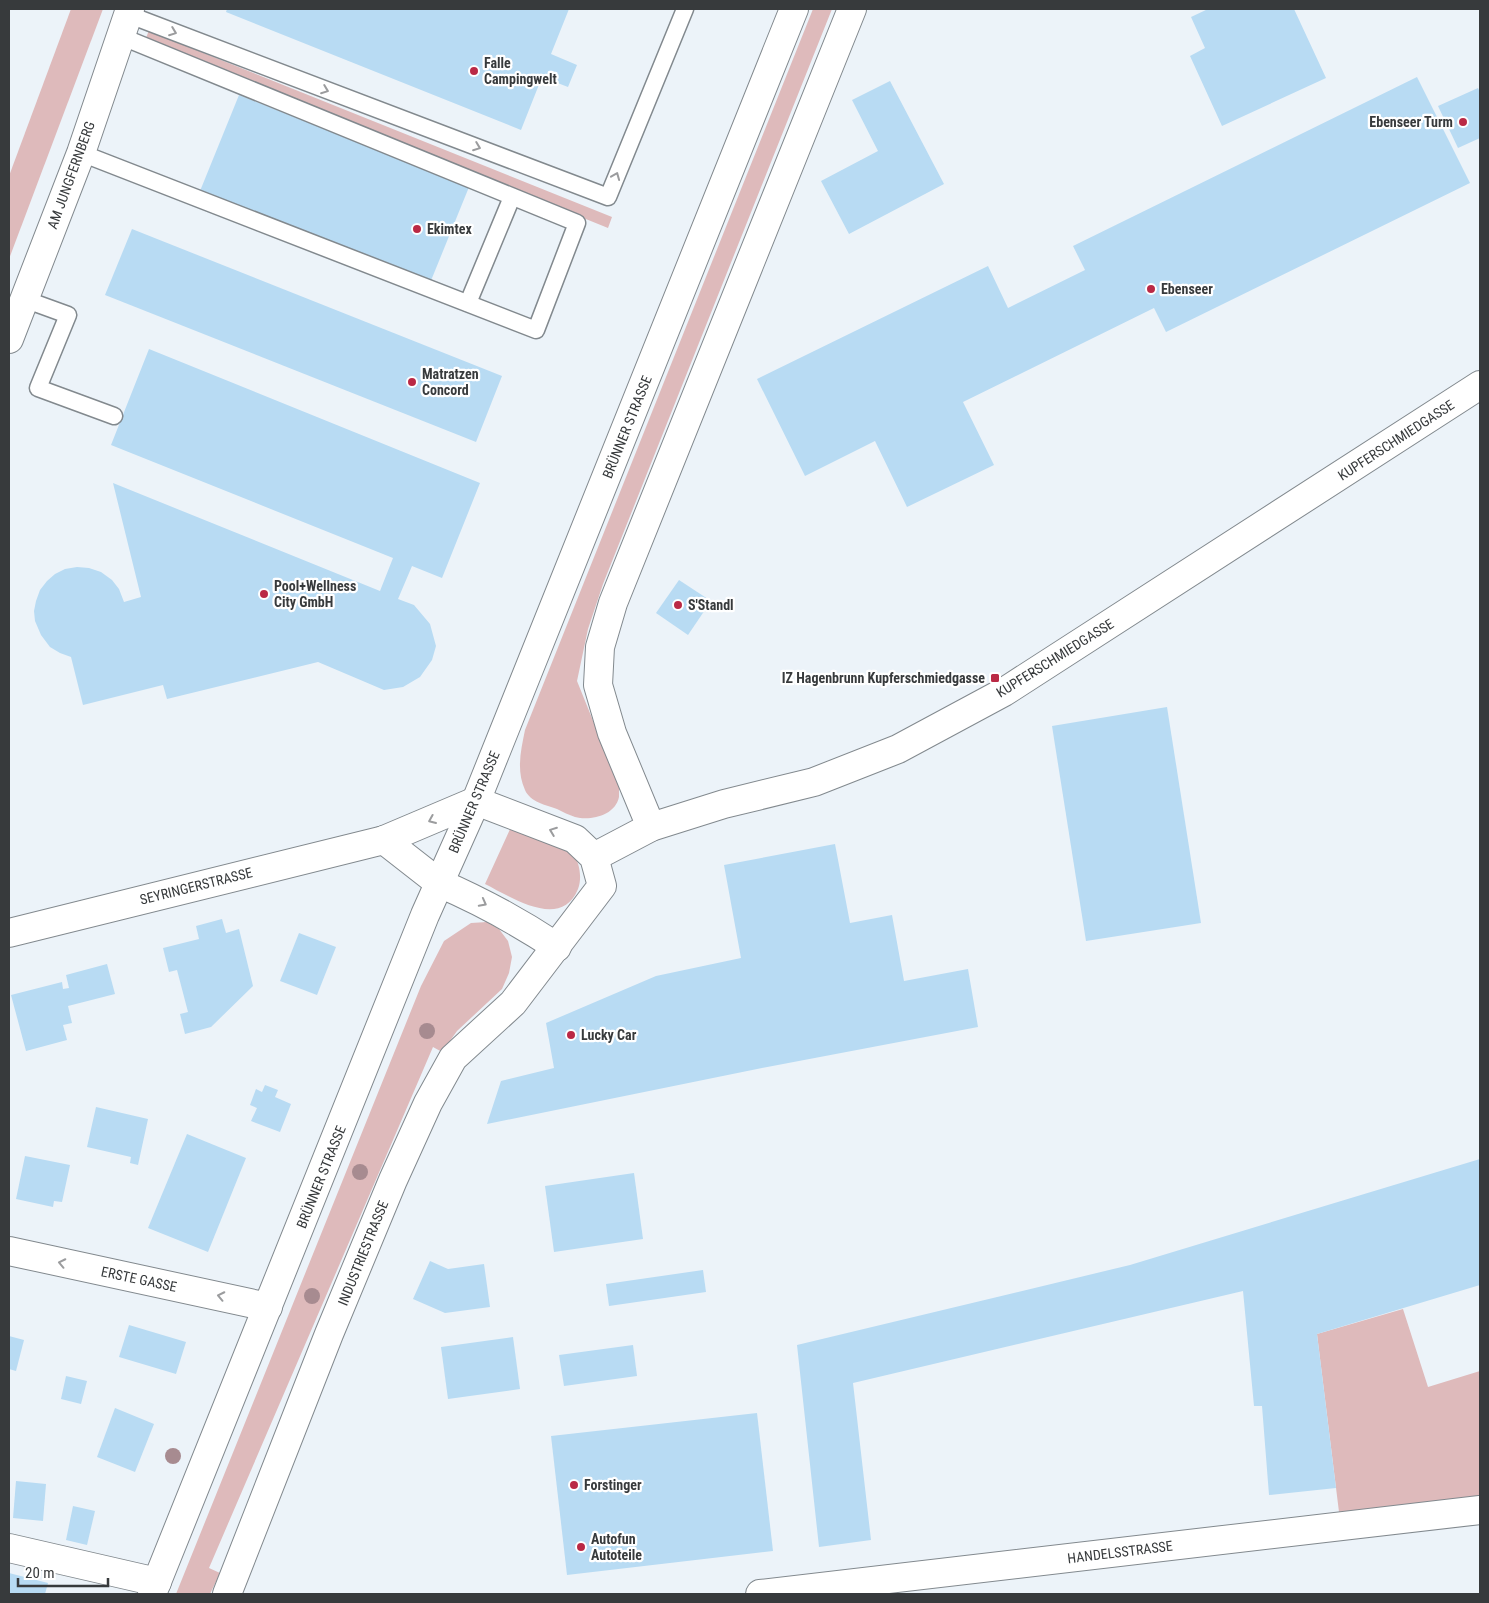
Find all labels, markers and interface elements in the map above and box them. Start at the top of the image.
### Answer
one-way arrow [168,26,177,36]
place label: Falle Campingwelt [484,55,557,87]
marker: Falle Campingwelt [468,65,480,77]
one-way arrow [320,83,329,94]
place label: Ebenseer Turm [1369,114,1453,130]
marker: Ebenseer Turm [1457,116,1469,128]
street label: AM JUNGFERNBERG [44,119,98,231]
one-way arrow [472,141,481,151]
one-way arrow [611,173,621,181]
place label: Ekimtex [427,221,472,237]
marker: Ekimtex [411,223,423,235]
place label: Ebenseer [1161,281,1213,297]
marker: Ebenseer [1145,283,1157,295]
place label: Matratzen Concord [422,366,479,398]
street label: BRÜNNER STRASSE [599,373,655,481]
marker: Matratzen Concord [406,376,418,388]
street label: KUPFERSCHMIEDGASSE [1335,396,1457,484]
place label: Pool+Wellness City GmbH [274,578,356,610]
marker: Pool+Wellness City GmbH [258,588,270,600]
place label: S'Standl [688,597,734,613]
marker: S'Standl [672,599,684,611]
street label: KUPFERSCHMIEDGASSE [993,615,1117,701]
place label: IZ Hagenbrunn Kupferschmiedgasse [782,670,985,686]
marker: IZ Hagenbrunn Kupferschmiedgasse [989,672,1001,684]
street label: BRÜNNER STRASSE [445,748,503,855]
one-way arrow [428,814,437,824]
one-way arrow [550,827,558,837]
street label: SEYRINGERSTRASSE [138,864,254,908]
one-way arrow [478,897,487,907]
place label: Lucky Car [581,1027,637,1043]
marker: Lucky Car [565,1029,577,1041]
street label: BRÜNNER STRASSE [293,1123,349,1231]
street label: INDUSTRIESTRASSE [335,1198,391,1308]
one-way arrow [57,1258,66,1268]
street label: ERSTE GASSE [100,1263,178,1295]
one-way arrow [216,1292,225,1302]
place label: Forstinger [584,1477,642,1493]
marker: Forstinger [568,1479,580,1491]
place label: Autofun Autoteile [591,1531,642,1563]
street label: HANDELSSTRASSE [1066,1538,1174,1566]
marker: Autofun Autoteile [575,1541,587,1553]
scale bar [18,1556,108,1588]
text: 20 m [25,1564,55,1582]

